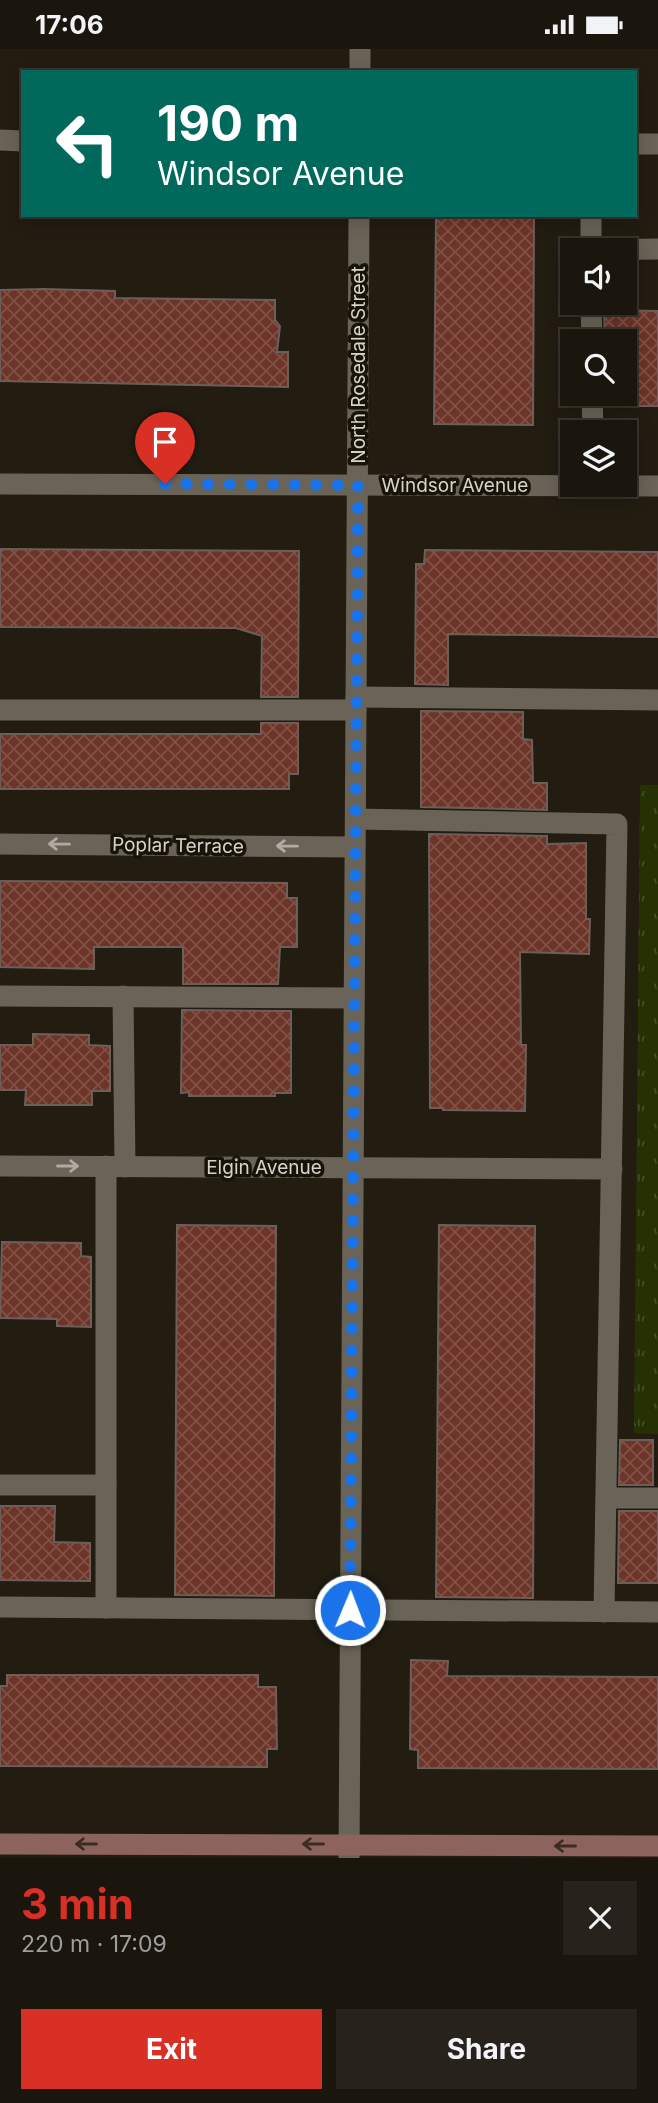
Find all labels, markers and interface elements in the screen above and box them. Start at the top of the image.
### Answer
text: 17:06 [35,9,104,40]
text: 190 m [157,94,299,153]
icon: left [42,98,133,189]
text: Windsor Avenue [157,154,404,193]
map controls [560,238,637,497]
button: sound [560,238,637,315]
street label: North Rosedale Street [347,266,370,464]
button: search [560,329,637,406]
pin [135,412,195,484]
button: layers [560,420,637,497]
icon: arrive [146,423,184,461]
street label: Windsor Avenue [382,474,528,497]
street label: Poplar Terrace [112,833,244,858]
one-way arrow [48,837,71,851]
one-way arrow [276,839,299,853]
street label: Elgin Avenue [206,1156,322,1179]
one-way arrow [56,1159,79,1173]
position arrow [313,1573,387,1647]
one-way arrow [75,1837,98,1851]
one-way arrow [302,1837,325,1851]
one-way arrow [554,1839,577,1853]
text: 3 min [21,1878,134,1929]
button: close [563,1881,637,1955]
text: 220 m · 17:09 [21,1930,167,1958]
button: Exit [21,2009,322,2089]
button: Share [336,2009,637,2089]

